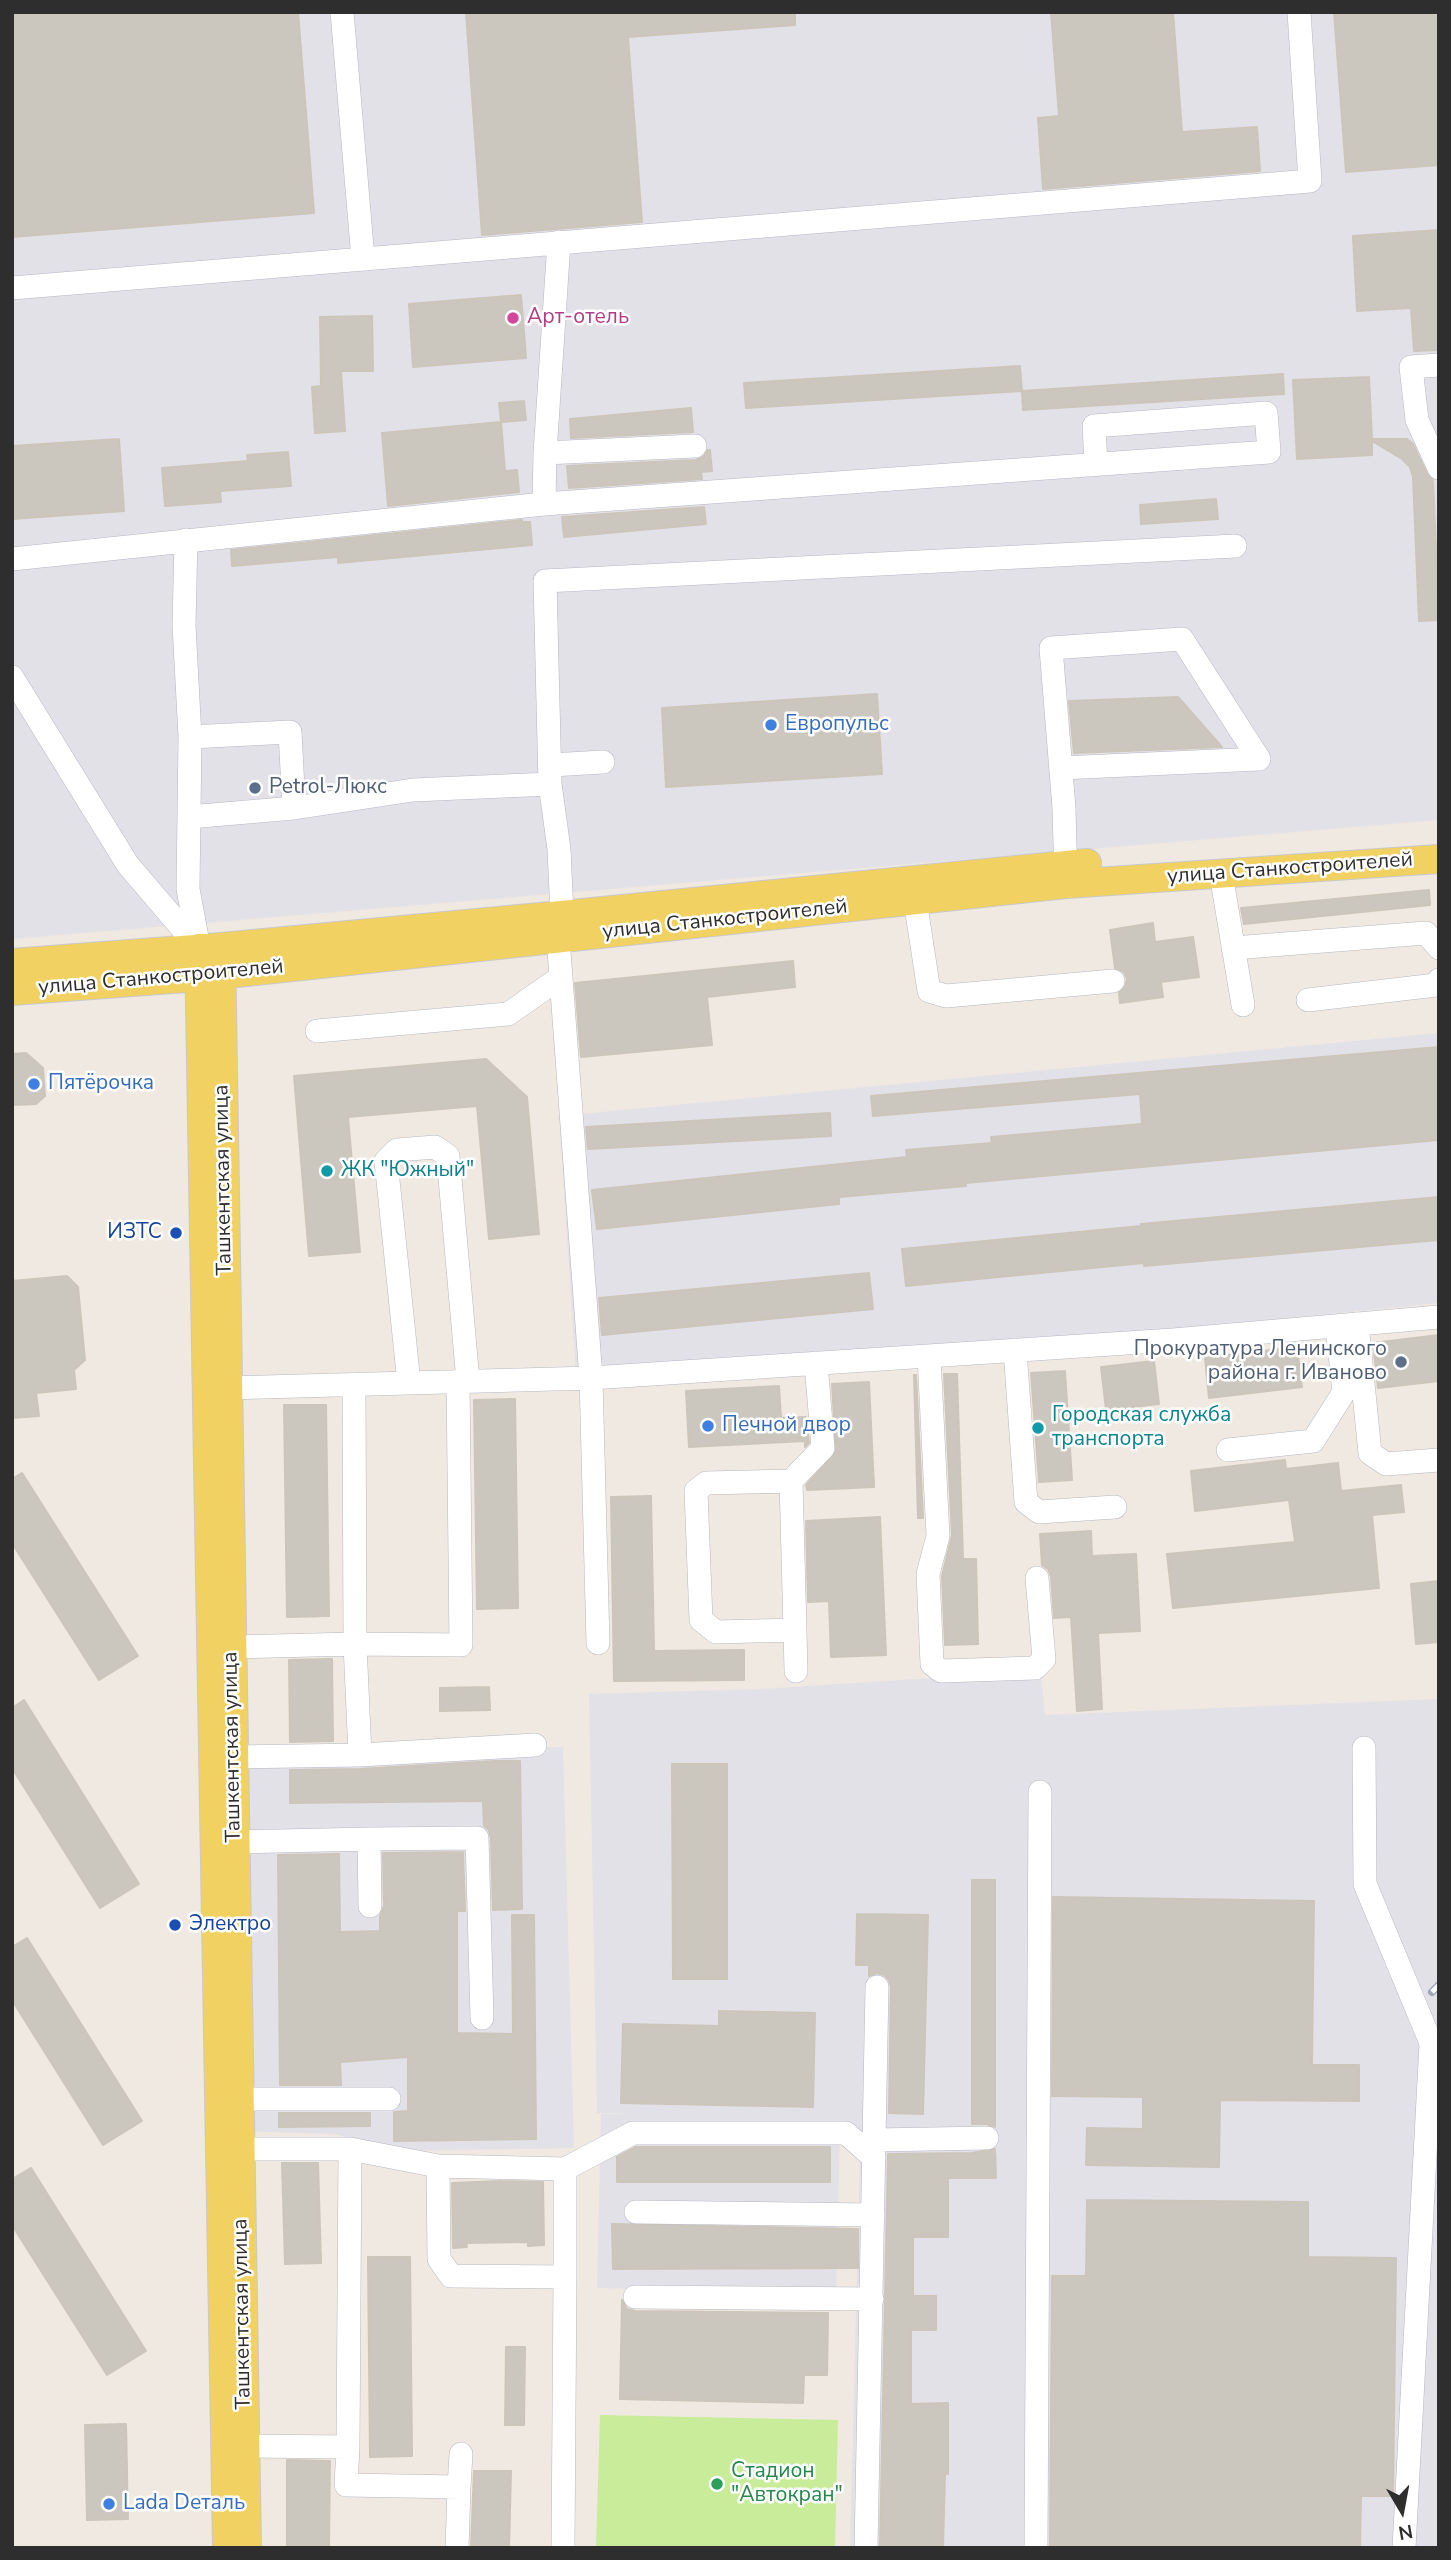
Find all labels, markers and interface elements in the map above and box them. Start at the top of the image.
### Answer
place label: Арт-отель [527,305,629,331]
marker: Арт-отель [505,310,521,326]
place label: Европульс [785,712,889,738]
marker: Европульс [763,717,779,733]
place label: Petrol-Люкс [269,775,387,801]
marker: Petrol-Люкс [247,780,263,796]
street label: улица Станкостроителей [1166,848,1414,890]
street label: улица Станкостроителей [601,895,849,945]
street label: улица Станкостроителей [37,955,285,1001]
place label: Пятёрочка [48,1071,154,1097]
marker: Пятёрочка [26,1076,42,1092]
street label: Ташкентская улица [210,1084,238,1276]
place label: ЖК "Южный" [341,1158,474,1184]
marker: ЖК "Южный" [319,1163,335,1179]
place label: ИЗТС [107,1220,162,1246]
marker: ИЗТС [168,1225,184,1241]
place label: Прокуратура Ленинского района г. Иваново [1134,1337,1387,1387]
marker: Прокуратура Ленинского района г. Иваново [1393,1354,1409,1370]
place label: Городская служба транспорта [1052,1403,1231,1453]
place label: Печной двор [722,1413,851,1439]
marker: Печной двор [700,1418,716,1434]
marker: Городская служба транспорта [1030,1420,1046,1436]
street label: Ташкентская улица [219,1651,247,1843]
place label: Электро [189,1912,271,1938]
marker: Электро [167,1917,183,1933]
street label: Ташкентская улица [229,2218,257,2410]
place label: Стадион "Автокран" [731,2459,843,2509]
marker: Стадион "Автокран" [709,2476,725,2492]
north arrow [1367,2476,1437,2546]
place label: Lada Dеталь [123,2491,245,2517]
marker: Lada Dеталь [101,2496,117,2512]
text: N [1396,2518,1415,2546]

